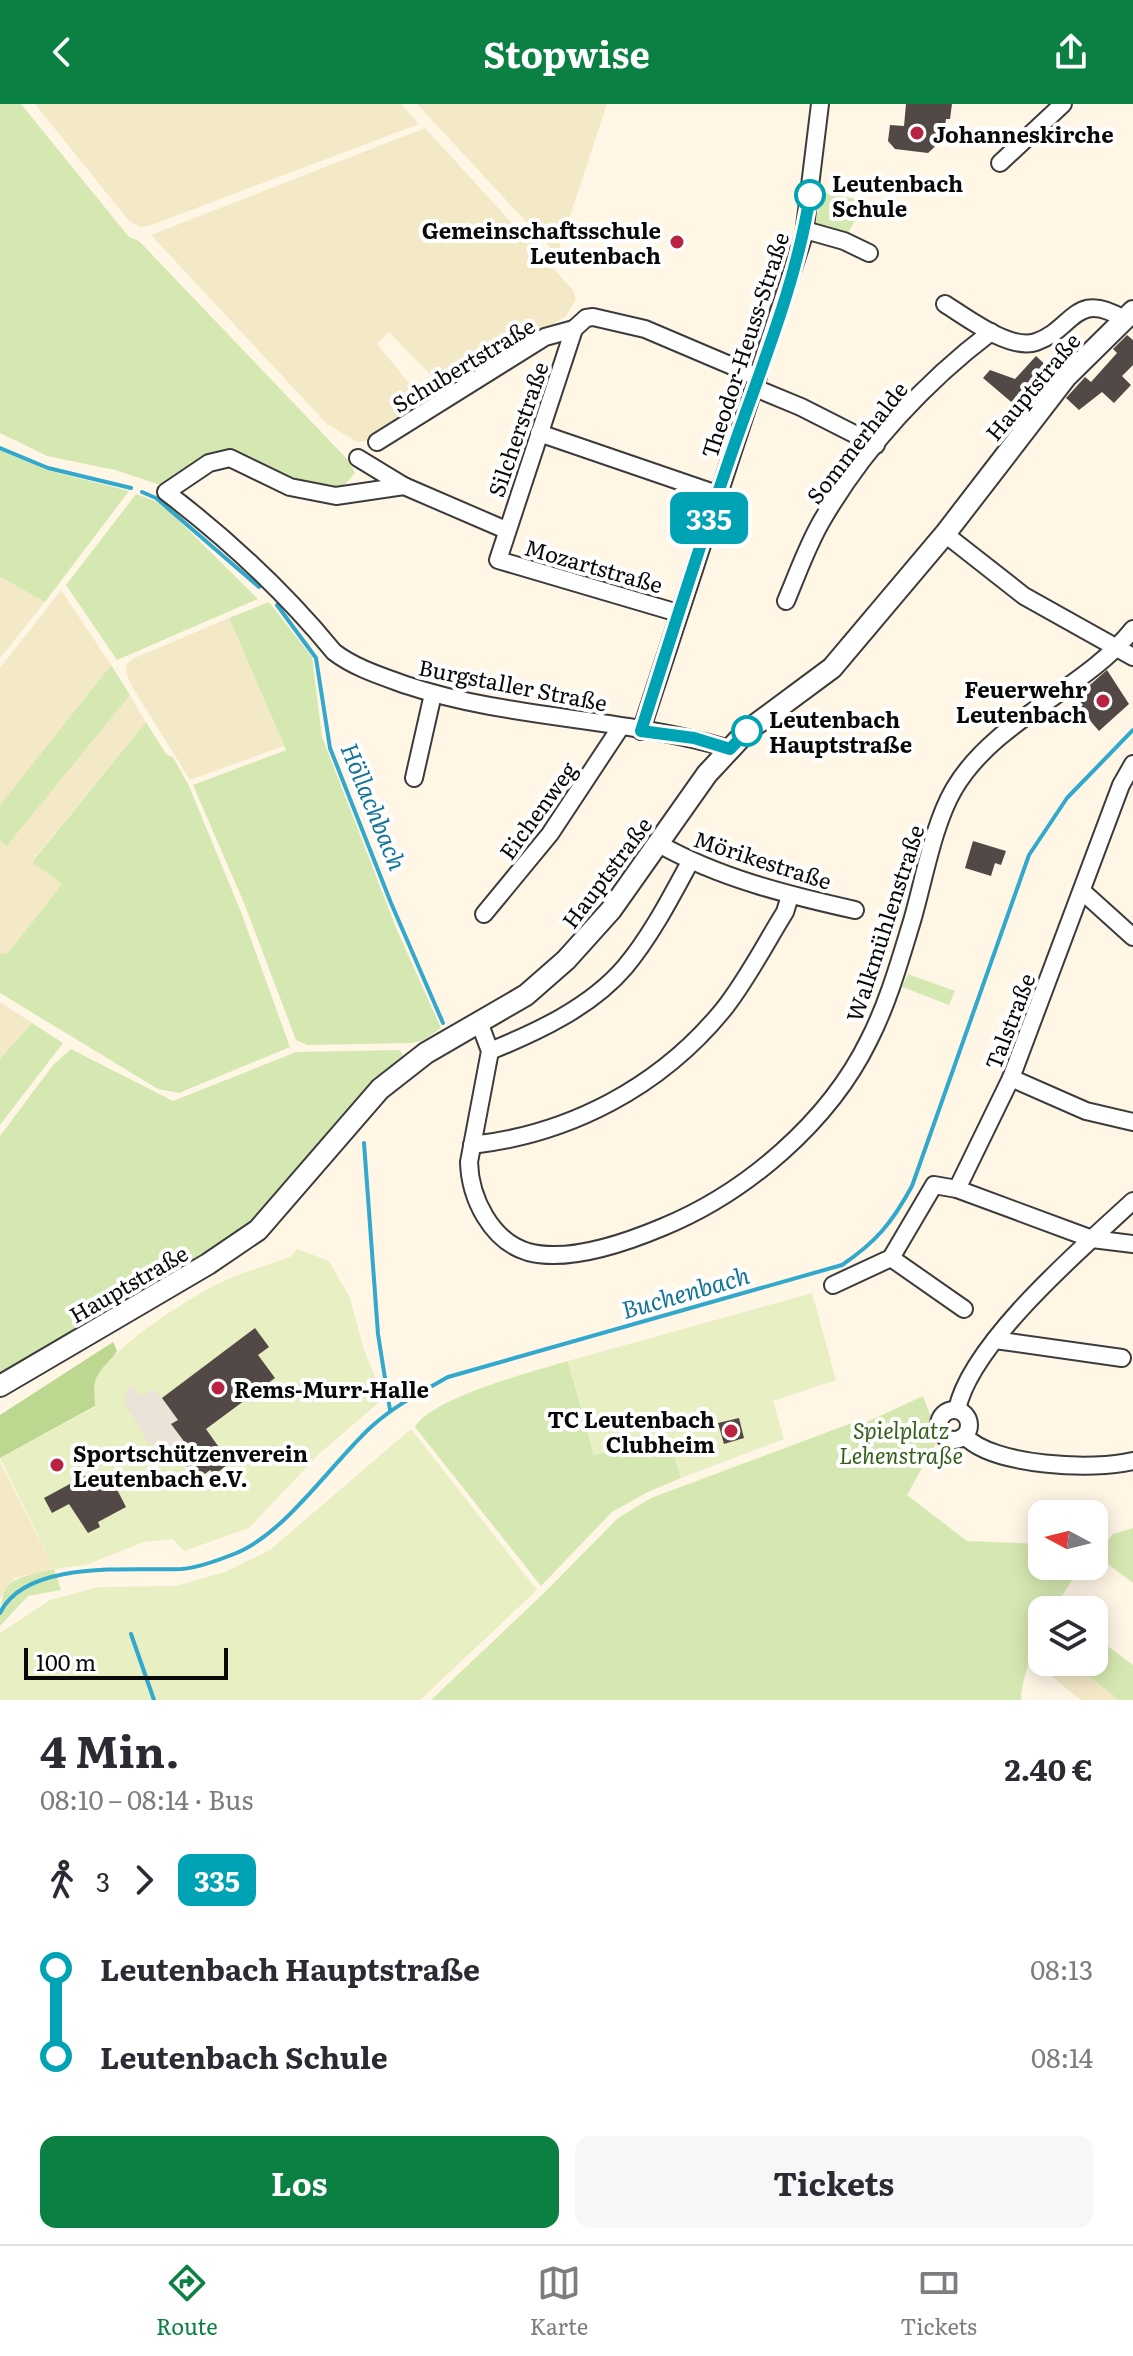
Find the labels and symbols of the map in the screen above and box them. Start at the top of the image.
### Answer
place label: Johanneskirche [933,117,1114,150]
marker: Johanneskirche [908,124,926,142]
place label: Leutenbach Schule [832,166,963,224]
marker: Leutenbach Schule [795,180,825,210]
place label: Gemeinschaftsschule Leutenbach [422,213,661,271]
street label: Theodor-Heuss-Straße [692,228,796,462]
marker: Gemeinschaftsschule Leutenbach [668,233,686,251]
street label: Schubertstraße [385,308,541,420]
street label: Hauptstraße [977,325,1087,447]
street label: Silcherstraße [478,357,556,501]
street label: Sommerhalde [798,374,914,510]
line badge: 335 [663,492,755,544]
street label: Mozartstraße [521,530,667,600]
street label: Burgstaller Straße [416,650,610,718]
place label: Feuerwehr Leutenbach [956,672,1087,730]
marker: Feuerwehr Leutenbach [1094,692,1112,710]
place label: Leutenbach Hauptstraße [769,702,912,760]
marker: Leutenbach Hauptstraße [732,716,762,746]
water label: Höllachbach [334,737,416,875]
street label: Eichenweg [490,754,584,866]
street label: Hauptstraße [553,809,659,935]
street label: Walkmühlenstraße [837,820,931,1026]
street label: Mörikestraße [690,821,836,897]
street label: Talstraße [976,968,1042,1074]
street label: Hauptstraße [63,1236,193,1330]
water label: Buchenbach [617,1256,753,1326]
place label: Rems-Murr-Halle [234,1372,429,1405]
marker: Rems-Murr-Halle [209,1379,227,1397]
place label: TC Leutenbach Clubheim [547,1402,715,1460]
park label: Spielplatz Lehenstraße [839,1413,963,1471]
marker: TC Leutenbach Clubheim [722,1422,740,1440]
place label: Sportschützenverein Leutenbach e.V. [73,1436,308,1494]
marker: Sportschützenverein Leutenbach e.V. [48,1456,66,1474]
north arrow [1028,1500,1108,1580]
scale bar [24,1644,228,1680]

